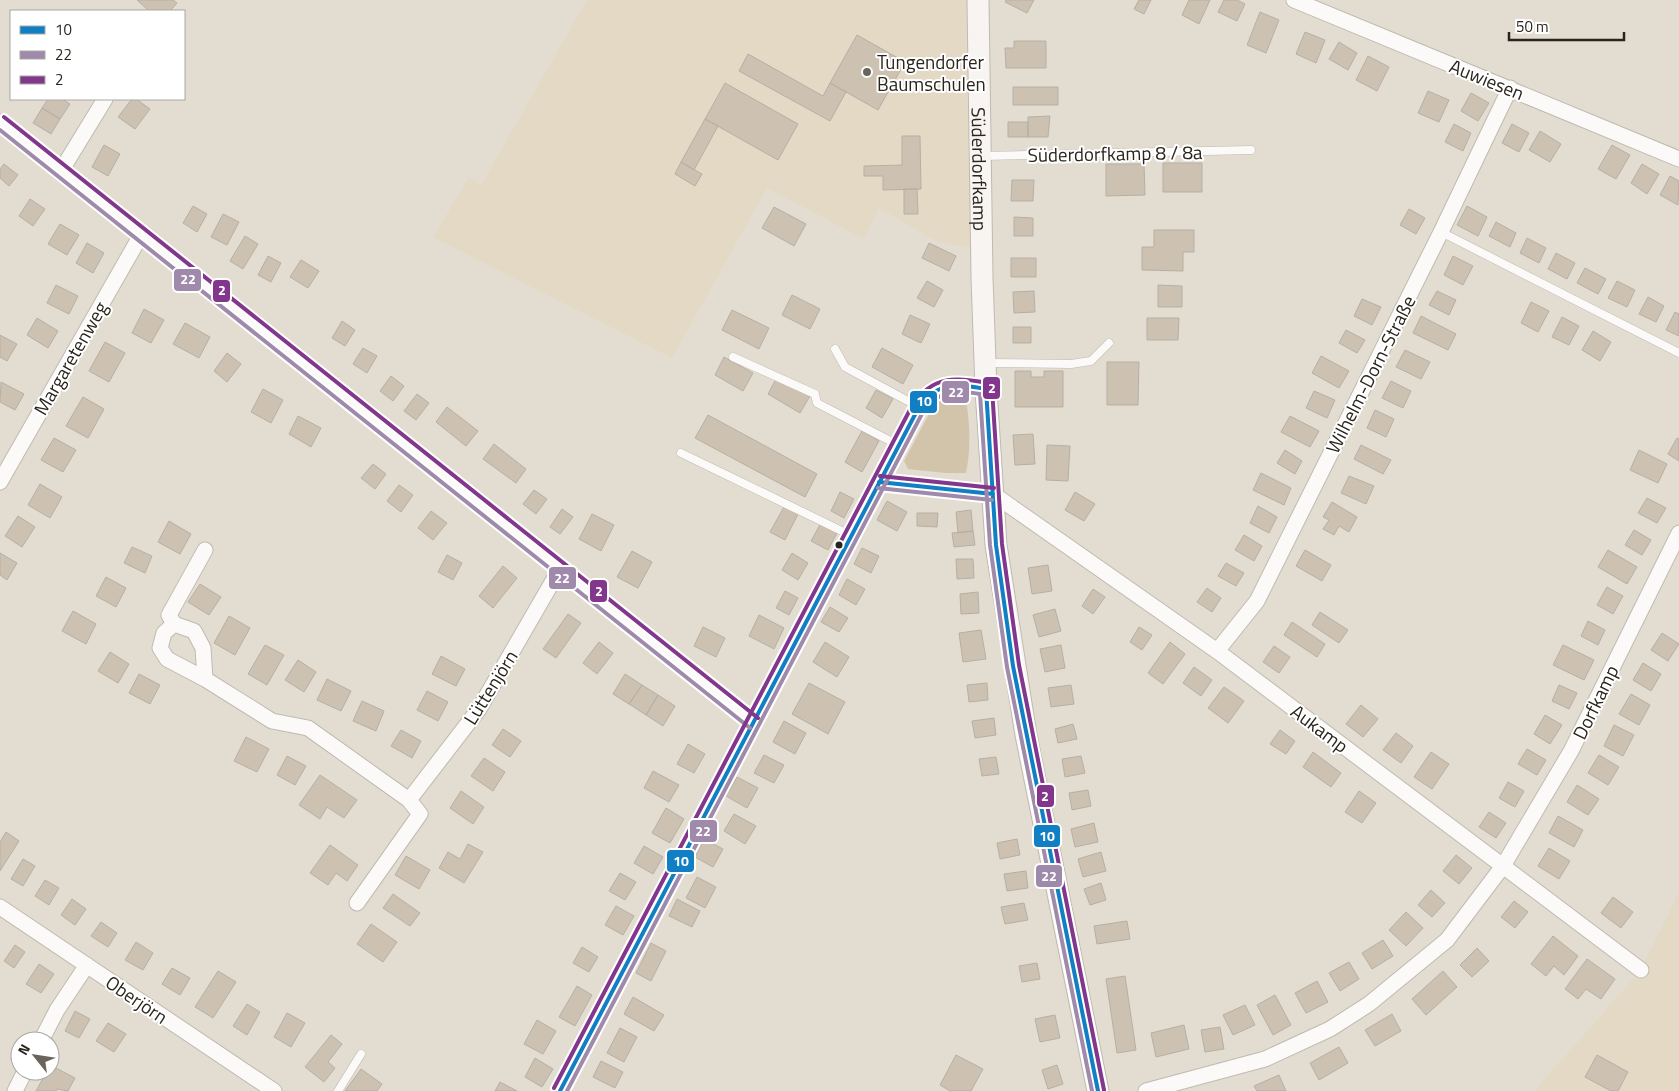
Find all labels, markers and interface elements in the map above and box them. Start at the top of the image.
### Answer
legend [10,10,185,100]
scale bar [1509,10,1624,42]
text: 50 m [1516,15,1549,38]
text: 10 [55,18,72,41]
text: 22 [55,43,72,66]
place label: Tungendorfer Baumschulen [877,47,986,98]
street label: Auwiesen [1445,51,1529,107]
marker: Tungendorfer Baumschulen [861,66,873,78]
text: 2 [55,68,63,91]
street label: Süderdorfkamp [965,107,996,231]
street label: Süderdorfkamp 8 / 8a [1027,137,1203,169]
line badge: 22 [173,268,202,292]
text: 22 [180,268,196,289]
line badge: 2 [212,279,231,303]
text: 2 [218,279,226,300]
street label: Wilhelm-Dorn-Straße [1318,290,1422,458]
street label: Margaretenweg [26,295,114,420]
line badge: 2 [982,376,1001,400]
text: 2 [988,377,996,398]
line badge: 22 [941,380,970,404]
text: 22 [948,381,964,402]
line badge: 10 [909,390,938,414]
text: 10 [916,390,932,411]
unlabelled marker [834,540,844,550]
line badge: 22 [548,566,577,590]
text: 22 [554,567,570,588]
line badge: 2 [589,579,608,603]
text: 2 [595,580,603,601]
street label: Lüttenjörn [456,644,524,730]
street label: Dorfkamp [1565,660,1625,744]
street label: Aukamp [1285,697,1355,759]
line badge: 2 [1036,784,1055,808]
text: 2 [1041,785,1049,806]
line badge: 22 [689,819,718,843]
text: 22 [695,820,711,841]
line badge: 10 [1033,824,1061,848]
text: 10 [1039,825,1055,846]
line badge: 10 [666,849,695,873]
text: 10 [673,850,689,871]
line badge: 22 [1035,864,1063,888]
text: 22 [1041,865,1057,886]
street label: Oberjörn [100,967,174,1031]
north arrow [10,1031,60,1081]
text: N [12,1040,35,1059]

